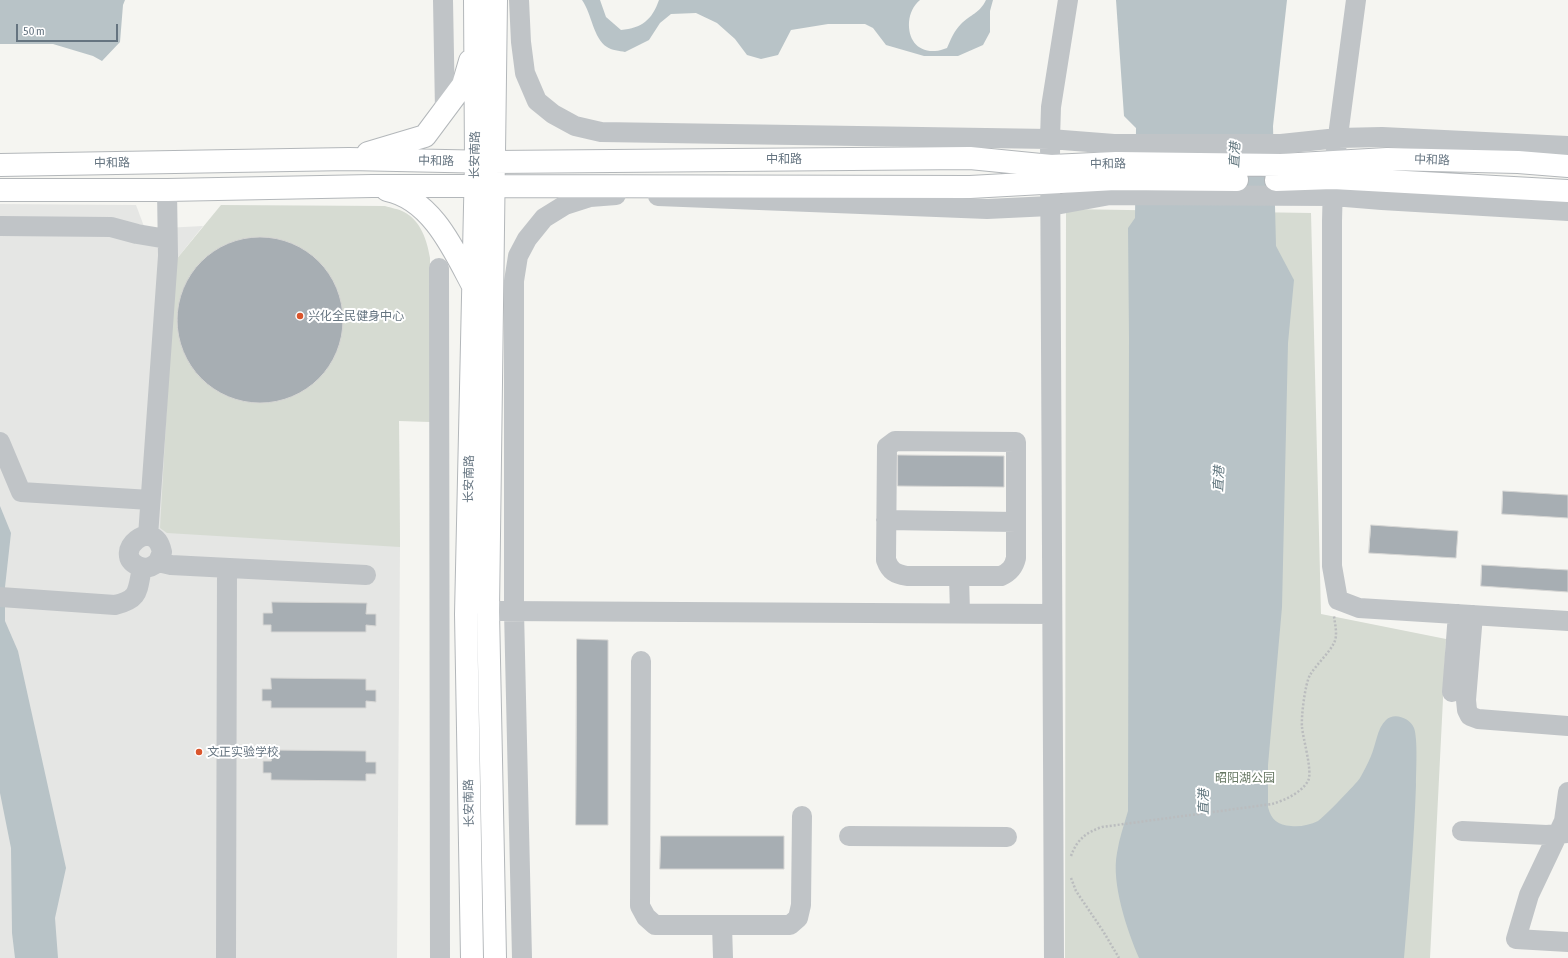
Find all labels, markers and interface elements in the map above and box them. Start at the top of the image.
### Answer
scale bar [18,16,120,42]
text: 50 m [23,24,45,38]
street label: 长安南路 [467,131,483,179]
water label: 直港 [1227,142,1243,168]
street label: 中和路 [766,152,802,166]
street label: 中和路 [1414,152,1450,168]
street label: 中和路 [418,153,454,169]
street label: 中和路 [94,155,130,171]
street label: 中和路 [1090,156,1126,172]
place label: 兴化全民健身中心 [308,309,404,323]
marker: 兴化全民健身中心 [295,311,305,321]
street label: 长安南路 [461,455,477,503]
water label: 直港 [1211,466,1227,492]
place label: 文正实验学校 [207,745,279,759]
marker: 文正实验学校 [194,747,204,757]
park label: 昭阳湖公园 [1215,771,1275,785]
street label: 长安南路 [461,779,477,827]
water label: 直港 [1196,789,1212,815]

